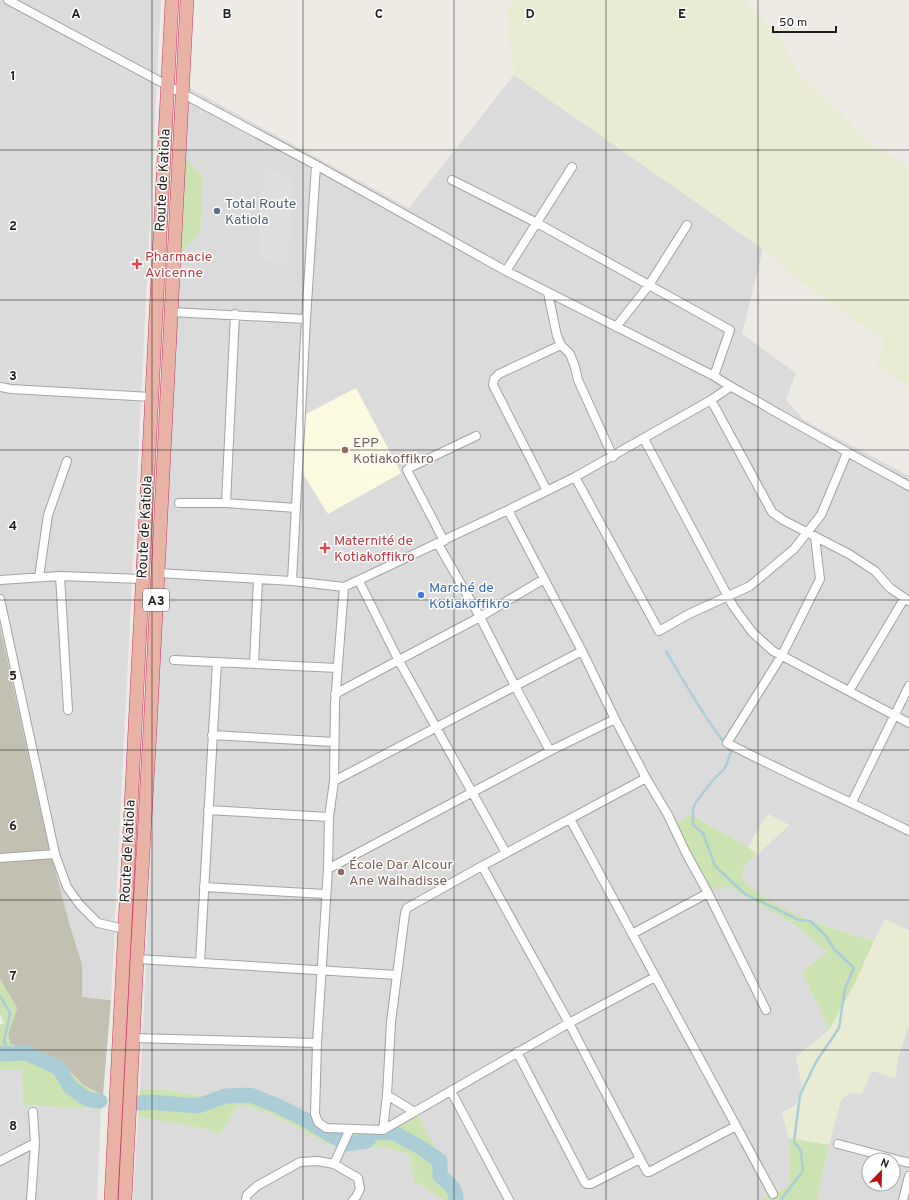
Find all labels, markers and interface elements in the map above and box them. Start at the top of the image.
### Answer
text: A [71,7,81,23]
text: B [223,7,232,23]
text: C [375,7,383,23]
text: D [525,7,535,23]
text: E [678,7,686,23]
scale bar [773,8,836,34]
text: 50 m [779,15,807,31]
text: 1 [10,69,16,85]
street label: Route de Katiola [152,128,175,232]
place label: Total Route Katiola [225,196,296,229]
marker: Total Route Katiola [212,206,222,216]
text: 2 [9,219,17,235]
place label: Pharmacie Avicenne [145,249,212,282]
marker: Pharmacie Avicenne [132,259,142,269]
text: 3 [9,369,17,385]
place label: EPP Kotiakoffikro [353,435,434,468]
marker: EPP Kotiakoffikro [340,445,350,455]
street label: Route de Katiola [134,475,157,579]
text: 4 [9,519,17,535]
place label: Maternité de Kotiakoffikro [334,533,415,566]
marker: Maternité de Kotiakoffikro [319,542,331,554]
place label: Marché de Kotiakoffikro [429,580,510,613]
road number: A3 [143,589,169,611]
marker: Marché de Kotiakoffikro [416,590,426,600]
text: 5 [9,669,17,685]
street label: Route de Katiola [117,799,140,903]
text: 6 [9,819,17,835]
place label: École Dar Alcour Ane Walhadisse [349,856,453,890]
marker: École Dar Alcour Ane Walhadisse [336,867,346,877]
text: 7 [10,969,17,985]
text: 8 [9,1119,17,1135]
north arrow [861,1152,901,1192]
text: N [878,1156,891,1172]

